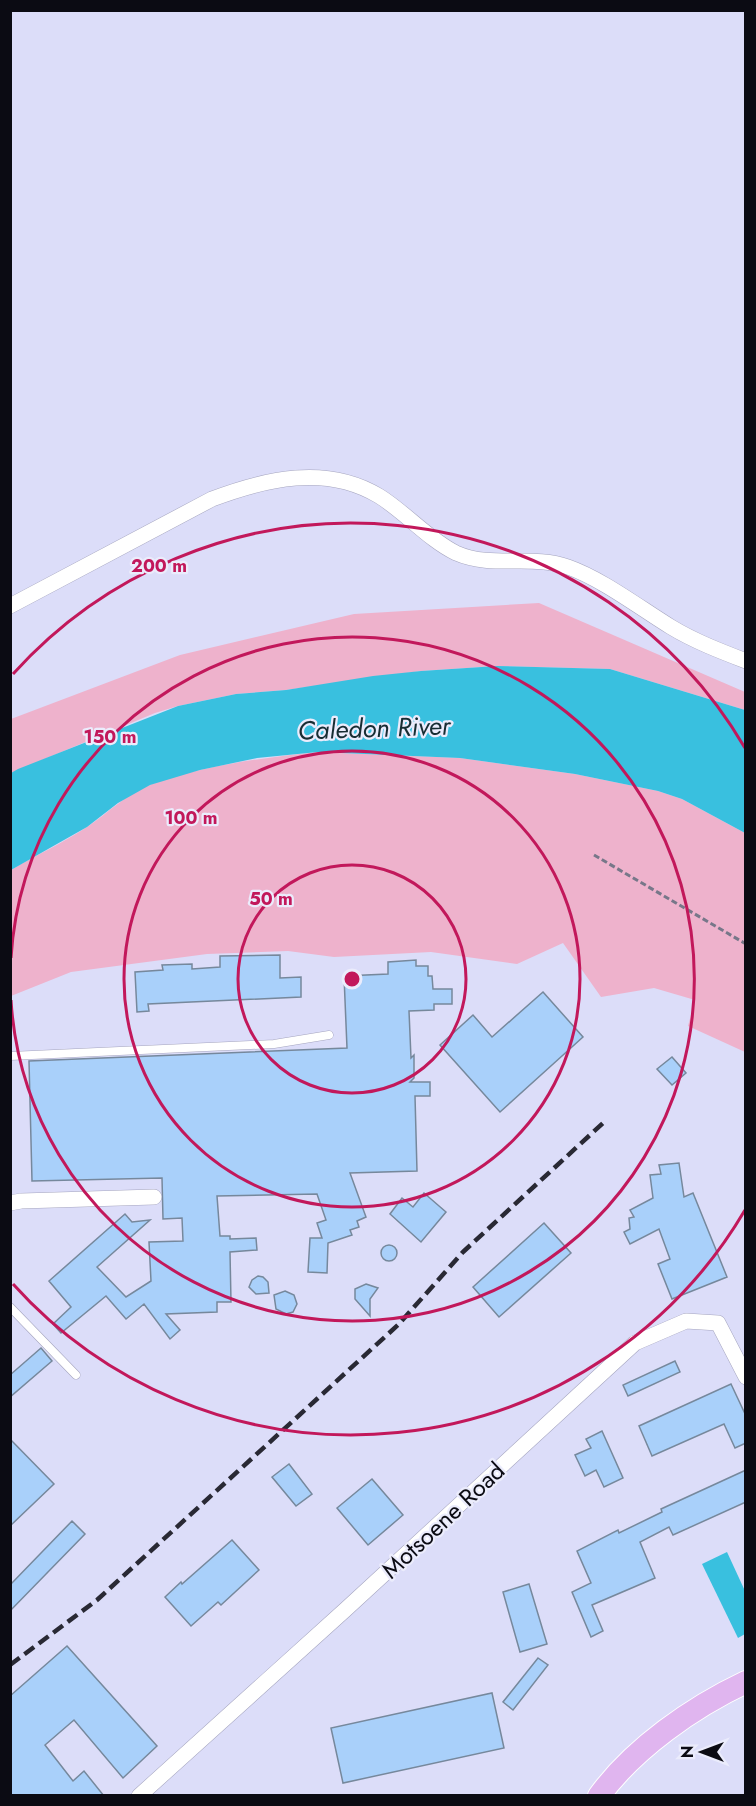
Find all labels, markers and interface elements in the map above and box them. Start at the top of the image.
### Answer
text: 200 m [131,553,187,579]
water label: Caledon River [297,706,452,750]
text: 150 m [84,724,136,750]
text: 100 m [164,805,218,831]
text: 50 m [249,886,293,912]
centre of rings [342,969,362,989]
street label: Motsoene Road [374,1454,512,1586]
north arrow [672,1722,732,1782]
text: N [676,1746,699,1758]

